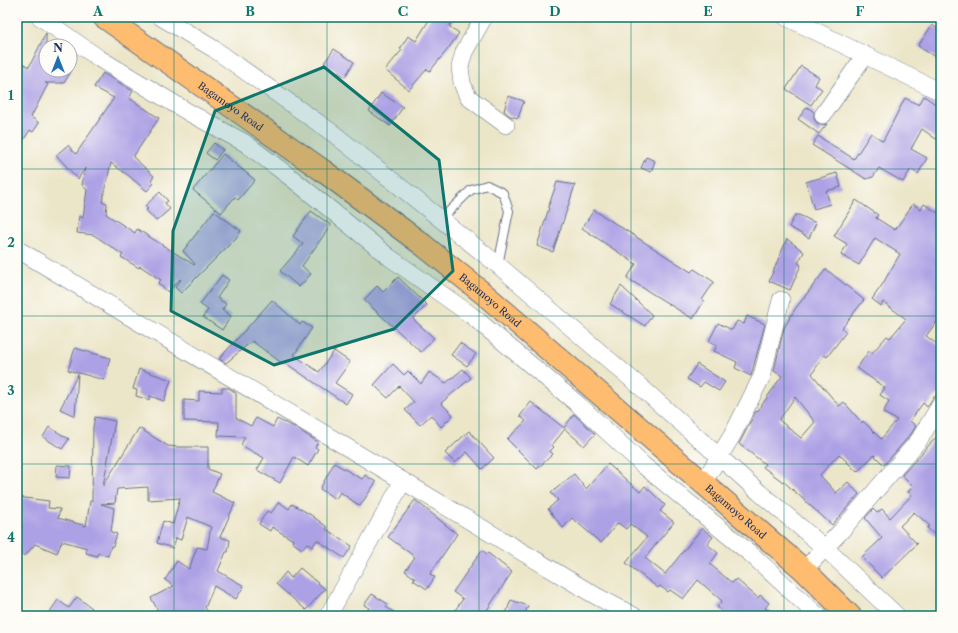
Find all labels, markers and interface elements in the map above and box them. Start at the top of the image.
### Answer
text: A [92,3,104,19]
text: B [245,3,255,19]
text: C [398,3,408,19]
text: D [549,3,561,19]
text: E [703,3,713,19]
text: F [856,3,865,19]
north arrow [38,38,78,78]
text: N [53,41,63,55]
street label: Bagamoyo Road [196,79,266,133]
text: 1 [8,87,14,103]
text: 2 [7,234,15,250]
street label: Bagamoyo Road [457,270,524,330]
text: 3 [7,382,15,398]
street label: Bagamoyo Road [703,481,769,541]
text: 4 [7,529,15,545]

